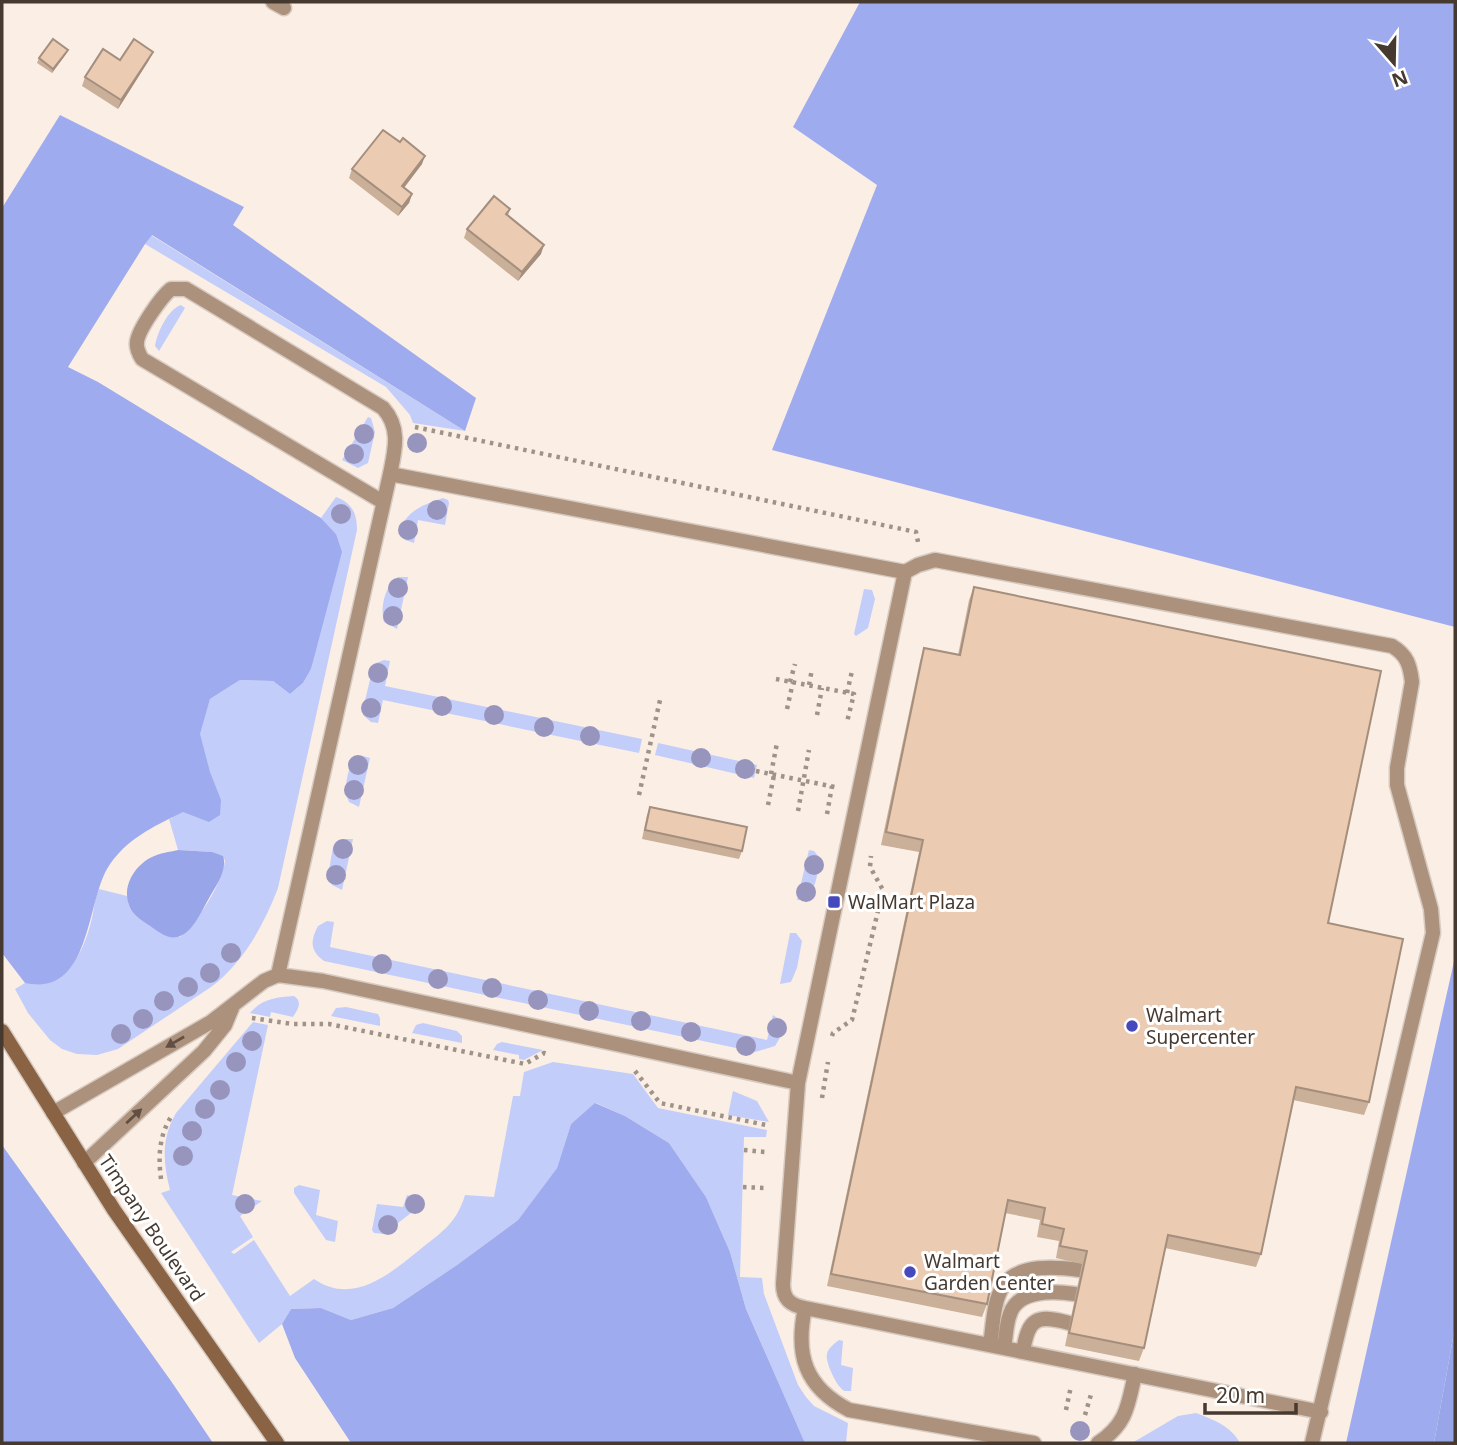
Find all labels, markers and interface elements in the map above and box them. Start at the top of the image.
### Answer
north arrow [1359,28,1429,98]
text: N [1388,64,1412,94]
place label: WalMart Plaza [848,889,975,915]
marker: WalMart Plaza [826,894,842,910]
place label: Walmart Supercenter [1146,1002,1255,1050]
marker: Walmart Supercenter [1124,1018,1140,1034]
one-way arrow [165,1036,185,1048]
one-way arrow [125,1109,142,1125]
street label: Timpany Boulevard [93,1149,211,1307]
place label: Walmart Garden Center [924,1248,1055,1296]
marker: Walmart Garden Center [902,1264,918,1280]
scale bar [1205,1372,1296,1416]
text: 20 m [1216,1381,1265,1409]

